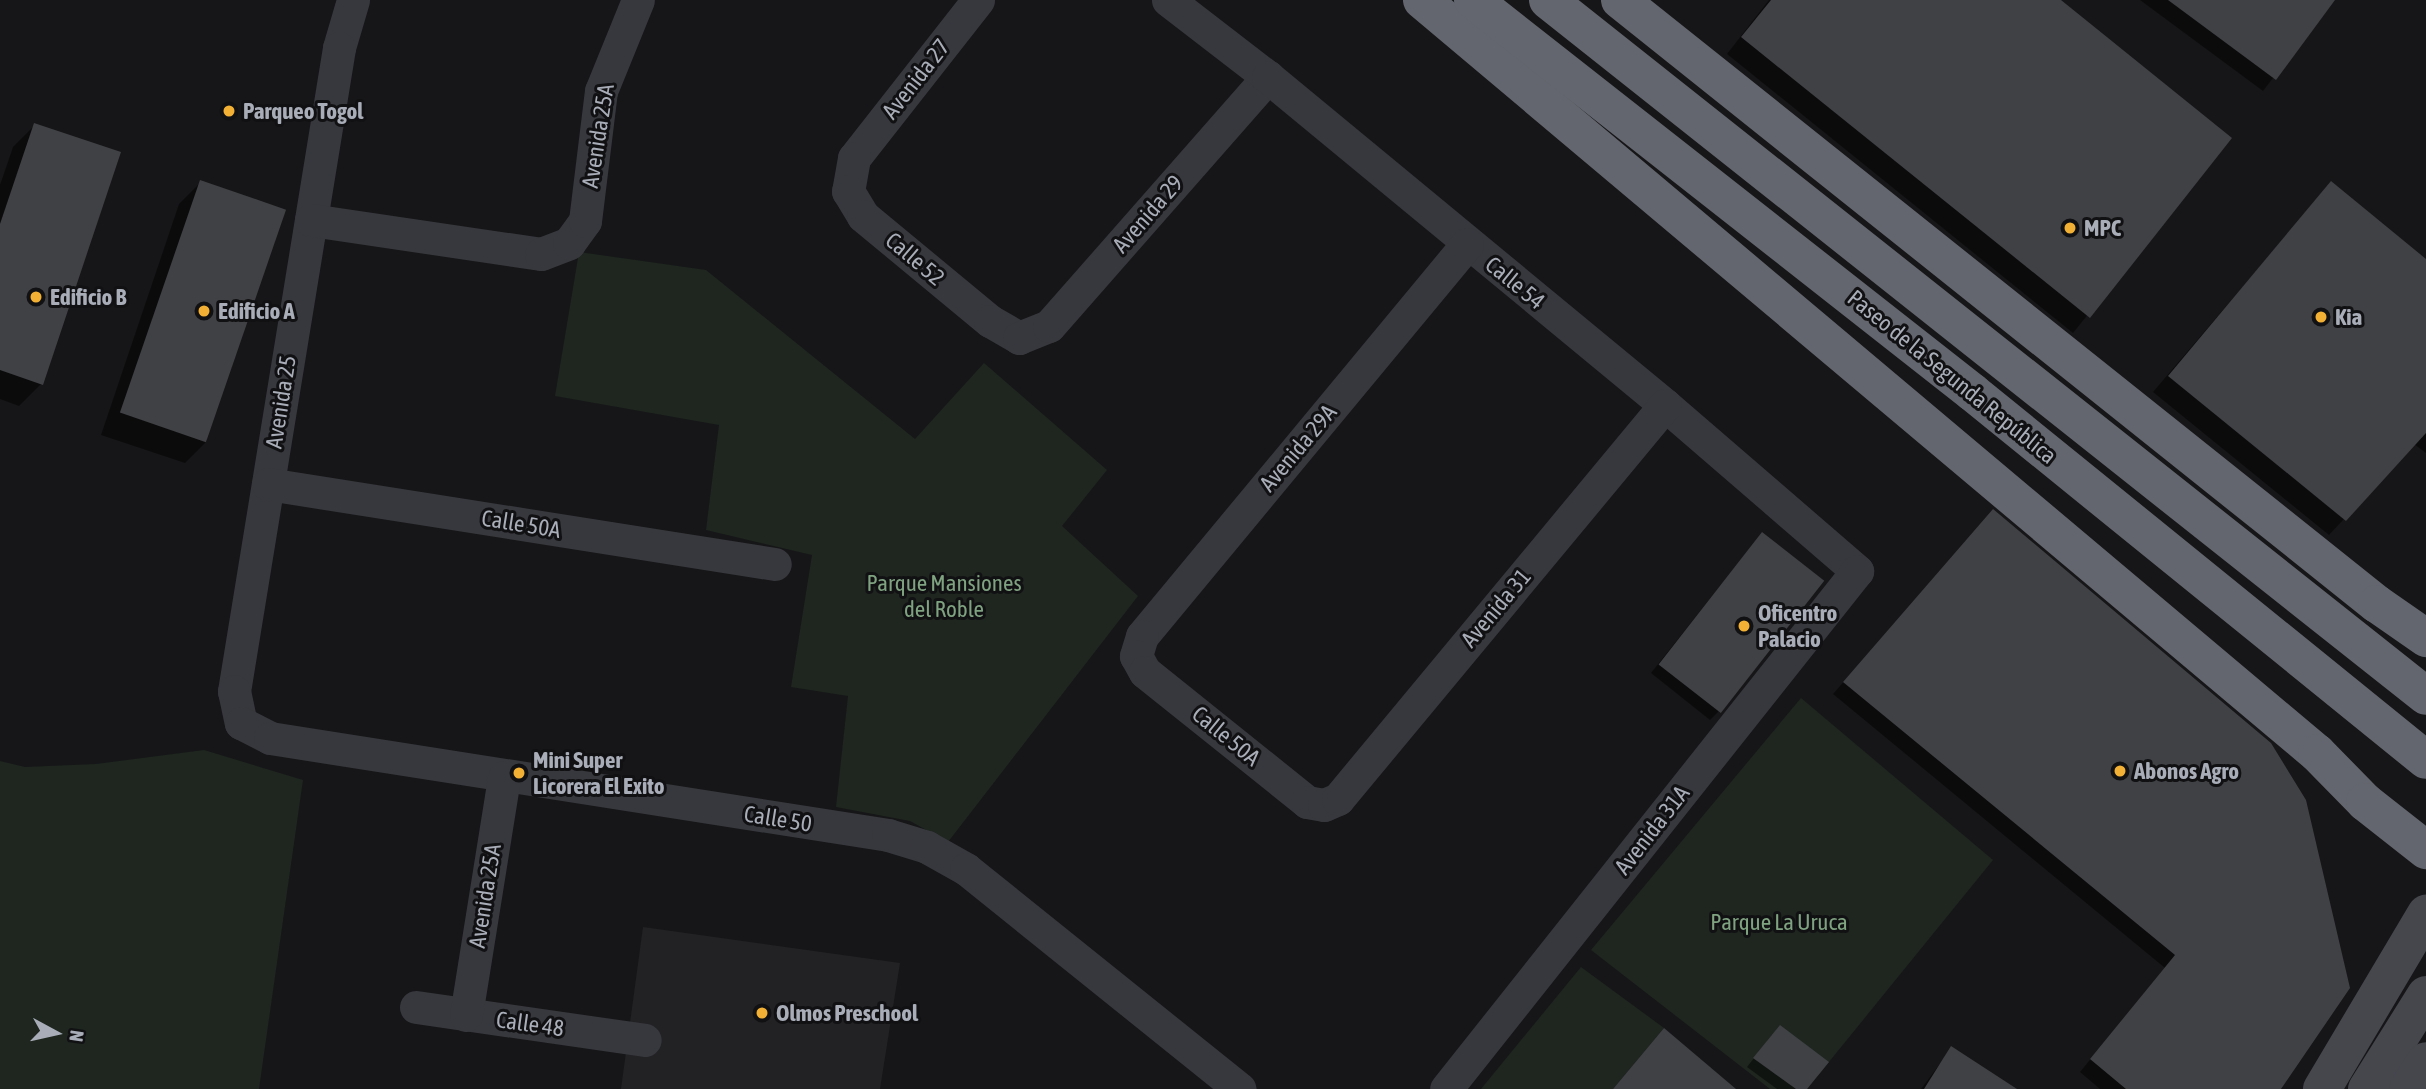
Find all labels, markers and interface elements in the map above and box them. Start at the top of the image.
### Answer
street label: Avenida 27 [876,34,956,124]
street label: Avenida 25A [576,82,620,190]
place label: Parqueo Togol [243,97,363,125]
marker: Parqueo Togol [221,103,237,119]
street label: Avenida 29 [1107,170,1189,258]
place label: MPC [2084,214,2121,242]
marker: MPC [2062,220,2078,236]
street label: Calle 52 [880,227,950,291]
street label: Calle 54 [1480,251,1550,315]
place label: Edificio B [50,283,126,311]
street label: Paseo de la Segunda República [1842,284,2062,470]
marker: Edificio B [28,289,44,305]
place label: Edificio A [218,297,295,325]
marker: Edificio A [196,303,212,319]
place label: Kia [2335,303,2362,331]
marker: Kia [2313,309,2329,325]
street label: Avenida 25 [260,354,302,450]
street label: Avenida 29A [1254,399,1342,497]
street label: Calle 50A [480,504,562,544]
street label: Avenida 31 [1455,563,1537,653]
park label: Parque Mansiones del Roble [866,569,1022,623]
place label: Oficentro Palacio [1758,599,1837,653]
marker: Oficentro Palacio [1736,618,1752,634]
street label: Calle 50A [1186,700,1266,772]
place label: Mini Super Licorera El Exito [533,746,665,800]
place label: Abonos Agro [2134,757,2239,785]
marker: Abonos Agro [2112,763,2128,779]
marker: Mini Super Licorera El Exito [511,765,527,781]
street label: Avenida 31A [1609,780,1695,880]
street label: Calle 50 [742,800,814,838]
street label: Avenida 25A [463,842,507,950]
park label: Parque La Uruca [1710,908,1848,936]
north arrow [21,998,91,1068]
place label: Olmos Preschool [776,999,918,1027]
marker: Olmos Preschool [754,1005,770,1021]
street label: Calle 48 [494,1006,566,1042]
text: N [65,1029,88,1043]

